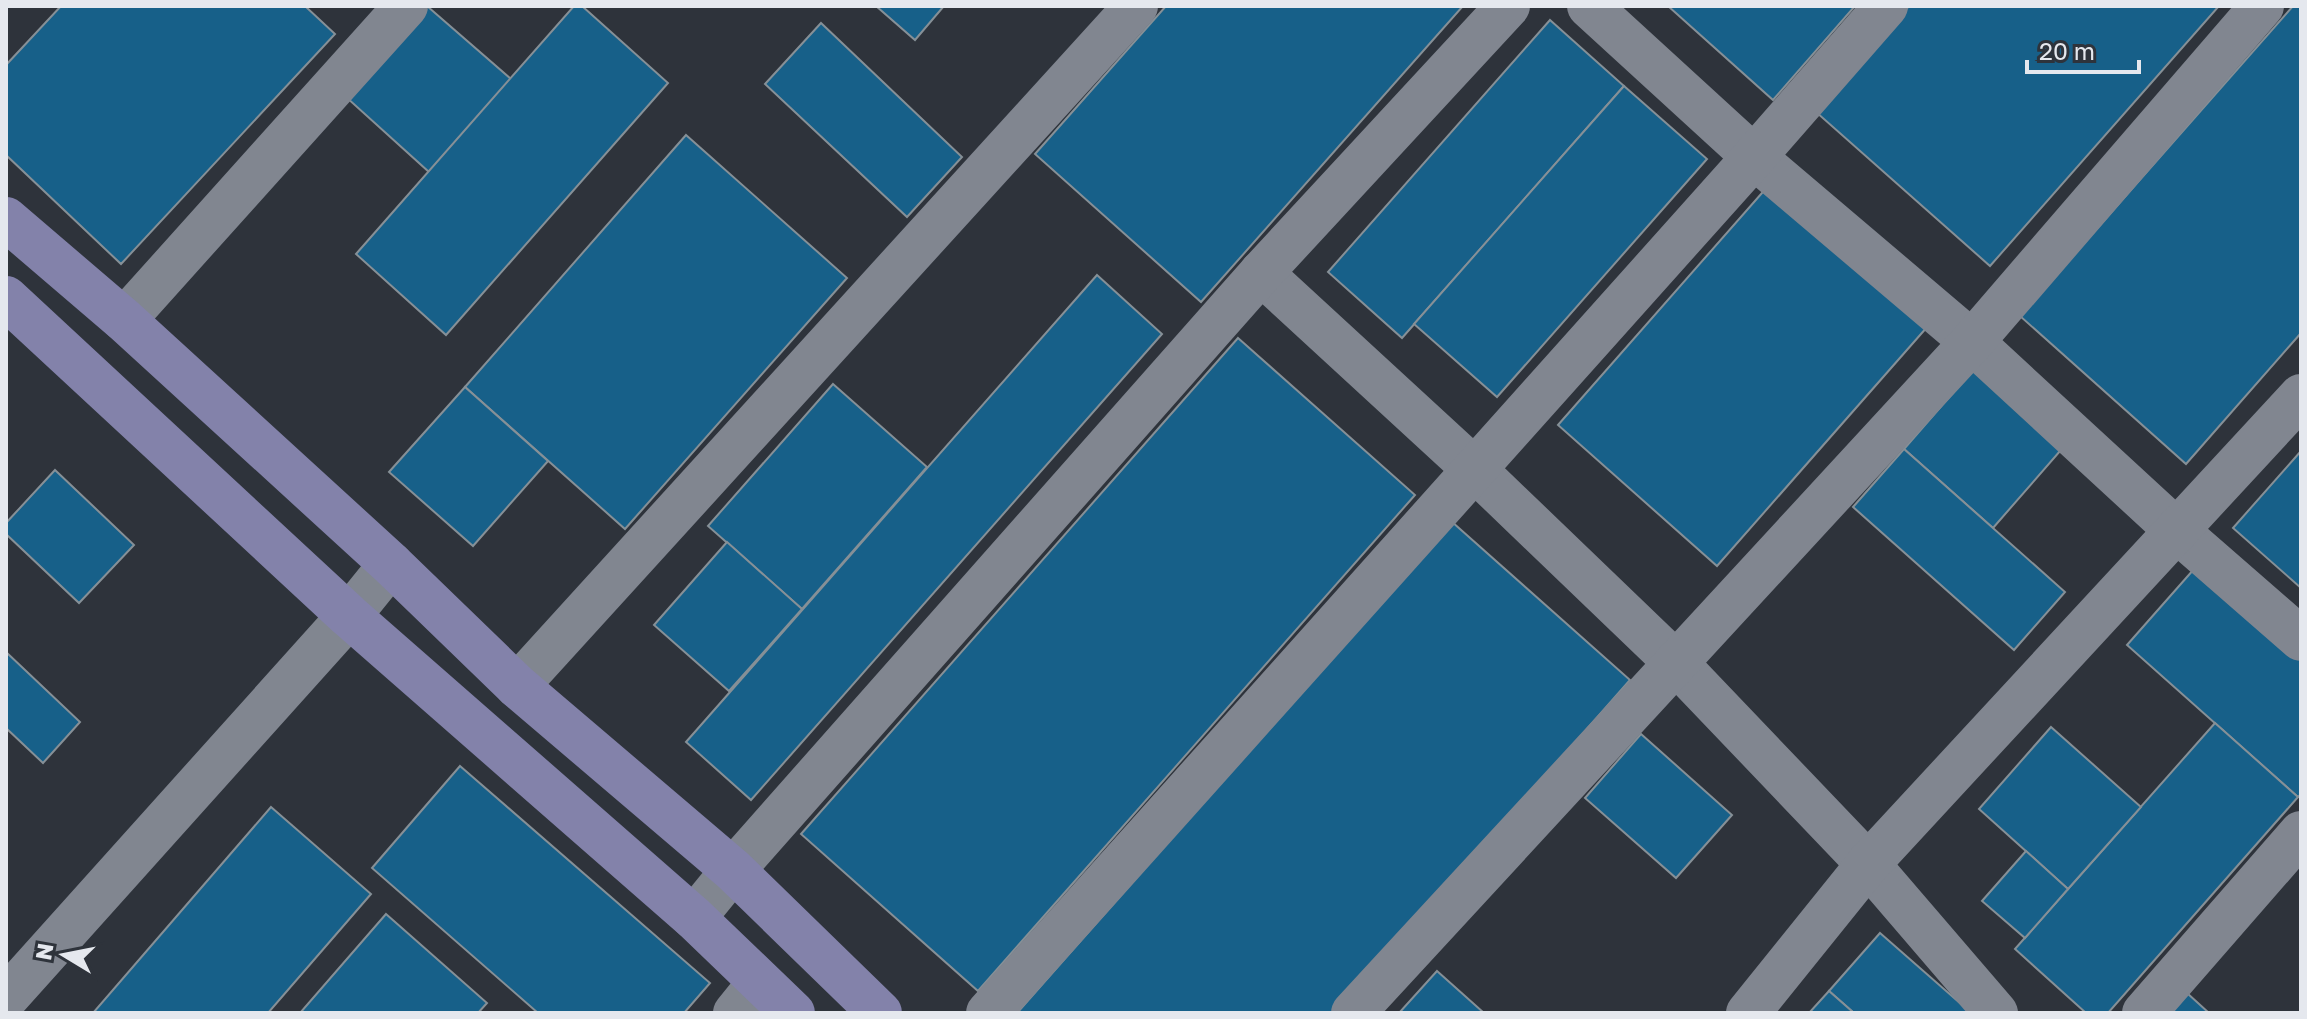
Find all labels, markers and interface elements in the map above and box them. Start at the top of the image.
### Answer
scale bar [2027,24,2139,74]
text: 20 m [2039,36,2095,65]
north arrow [24,915,104,995]
text: N [29,941,59,962]

